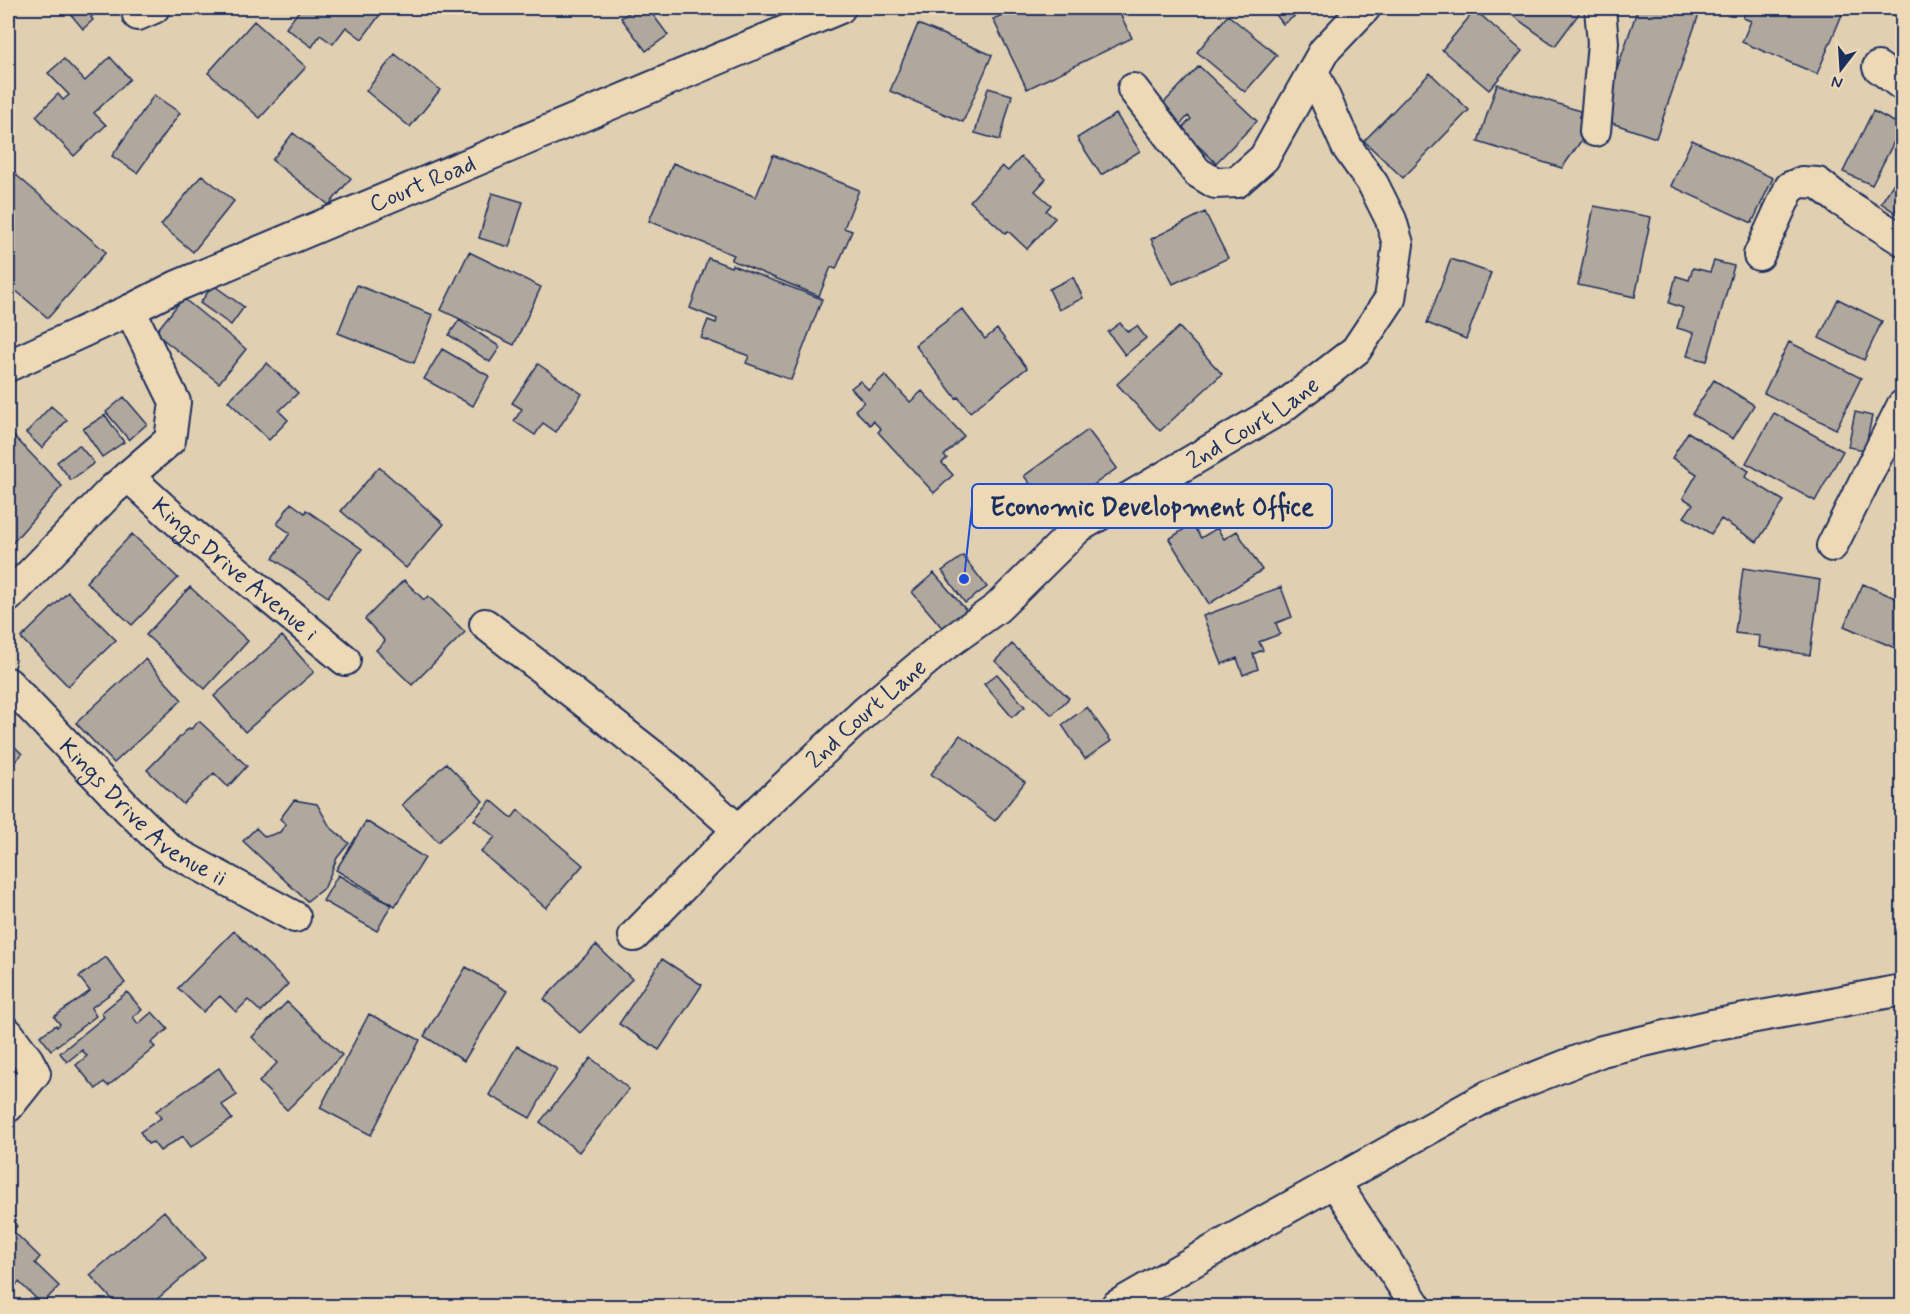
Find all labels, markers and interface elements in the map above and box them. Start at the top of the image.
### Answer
north arrow [1811,39,1871,99]
text: N [1829,70,1845,94]
street label: Court Road [365,149,481,221]
street label: 2nd Court Lane [1181,370,1326,477]
callout: Economic Development Office [972,484,1332,528]
street label: Kings Drive Avenue i [144,491,324,649]
text: Economic Development Office [990,491,1314,525]
street label: 2nd Court Lane [800,652,934,776]
street label: Kings Drive Avenue ii [52,732,232,894]

